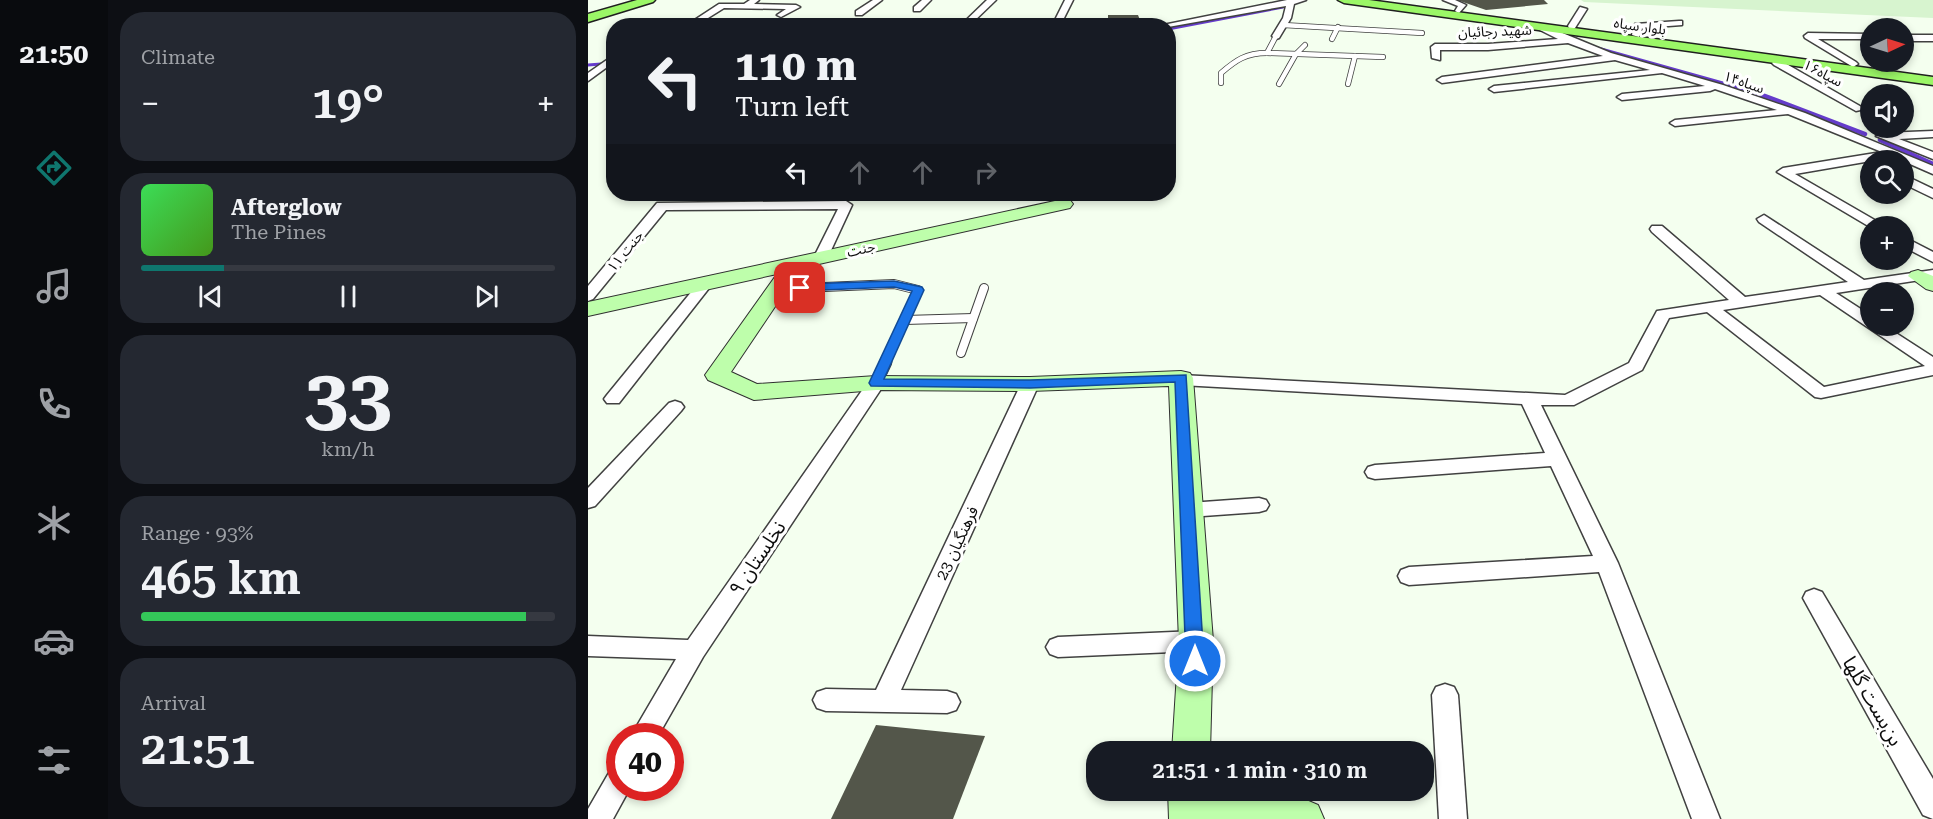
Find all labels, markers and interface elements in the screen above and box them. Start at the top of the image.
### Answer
street label: بلوار سپاه [1613,14,1667,40]
north arrow [1860,18,1914,72]
map controls [1860,18,1914,336]
street label: شهید رجائیان [1458,22,1532,41]
text: 21:50 [20,38,88,70]
text: 110 m [735,41,857,90]
icon: left [636,42,714,120]
text: Climate [141,45,215,69]
street label: سپاه۱۶ [1800,56,1845,92]
street label: سپاه۱۴ [1721,68,1766,98]
text: 19° [312,76,384,129]
text: − [141,84,159,123]
text: + [537,84,555,123]
button: sound [1860,84,1914,138]
text: Turn left [735,91,849,123]
icon: directions [33,147,75,189]
button: search [1860,150,1914,204]
icon: left [780,156,813,189]
icon: ahead [843,156,876,189]
icon: ahead [906,156,939,189]
icon: right [969,156,1002,189]
text: Afterglow [231,195,342,220]
button: + [1860,216,1914,270]
text: The Pines [231,220,326,244]
street label: جنت ۱۱ [604,227,646,275]
street label: جنت [845,238,877,260]
pin [774,262,825,313]
icon: music [33,265,75,307]
icon: arrive [783,271,816,304]
icon: previous [194,280,227,313]
icon: pause [332,280,365,313]
icon: next [470,280,503,313]
button: − [1860,282,1914,336]
text: 33 [304,352,392,443]
icon: phone [33,383,75,425]
text: km/h [321,437,375,461]
icon: climate [33,502,75,544]
street label: فرهنگیان 23 [932,503,982,583]
street label: نخلستان ۹ [723,516,791,600]
text: Range · 93% [141,521,253,545]
text: 465 km [141,552,301,605]
icon: car [33,620,75,662]
position arrow [1163,629,1227,693]
street label: بن‌بست گلها [1838,652,1908,750]
text: Arrival [141,691,206,715]
text: 21:51 [141,722,255,775]
speed limit sign: 40 [606,723,684,801]
icon: filters [33,739,75,781]
text: 21:51 · 1 min · 310 m [1153,758,1367,783]

